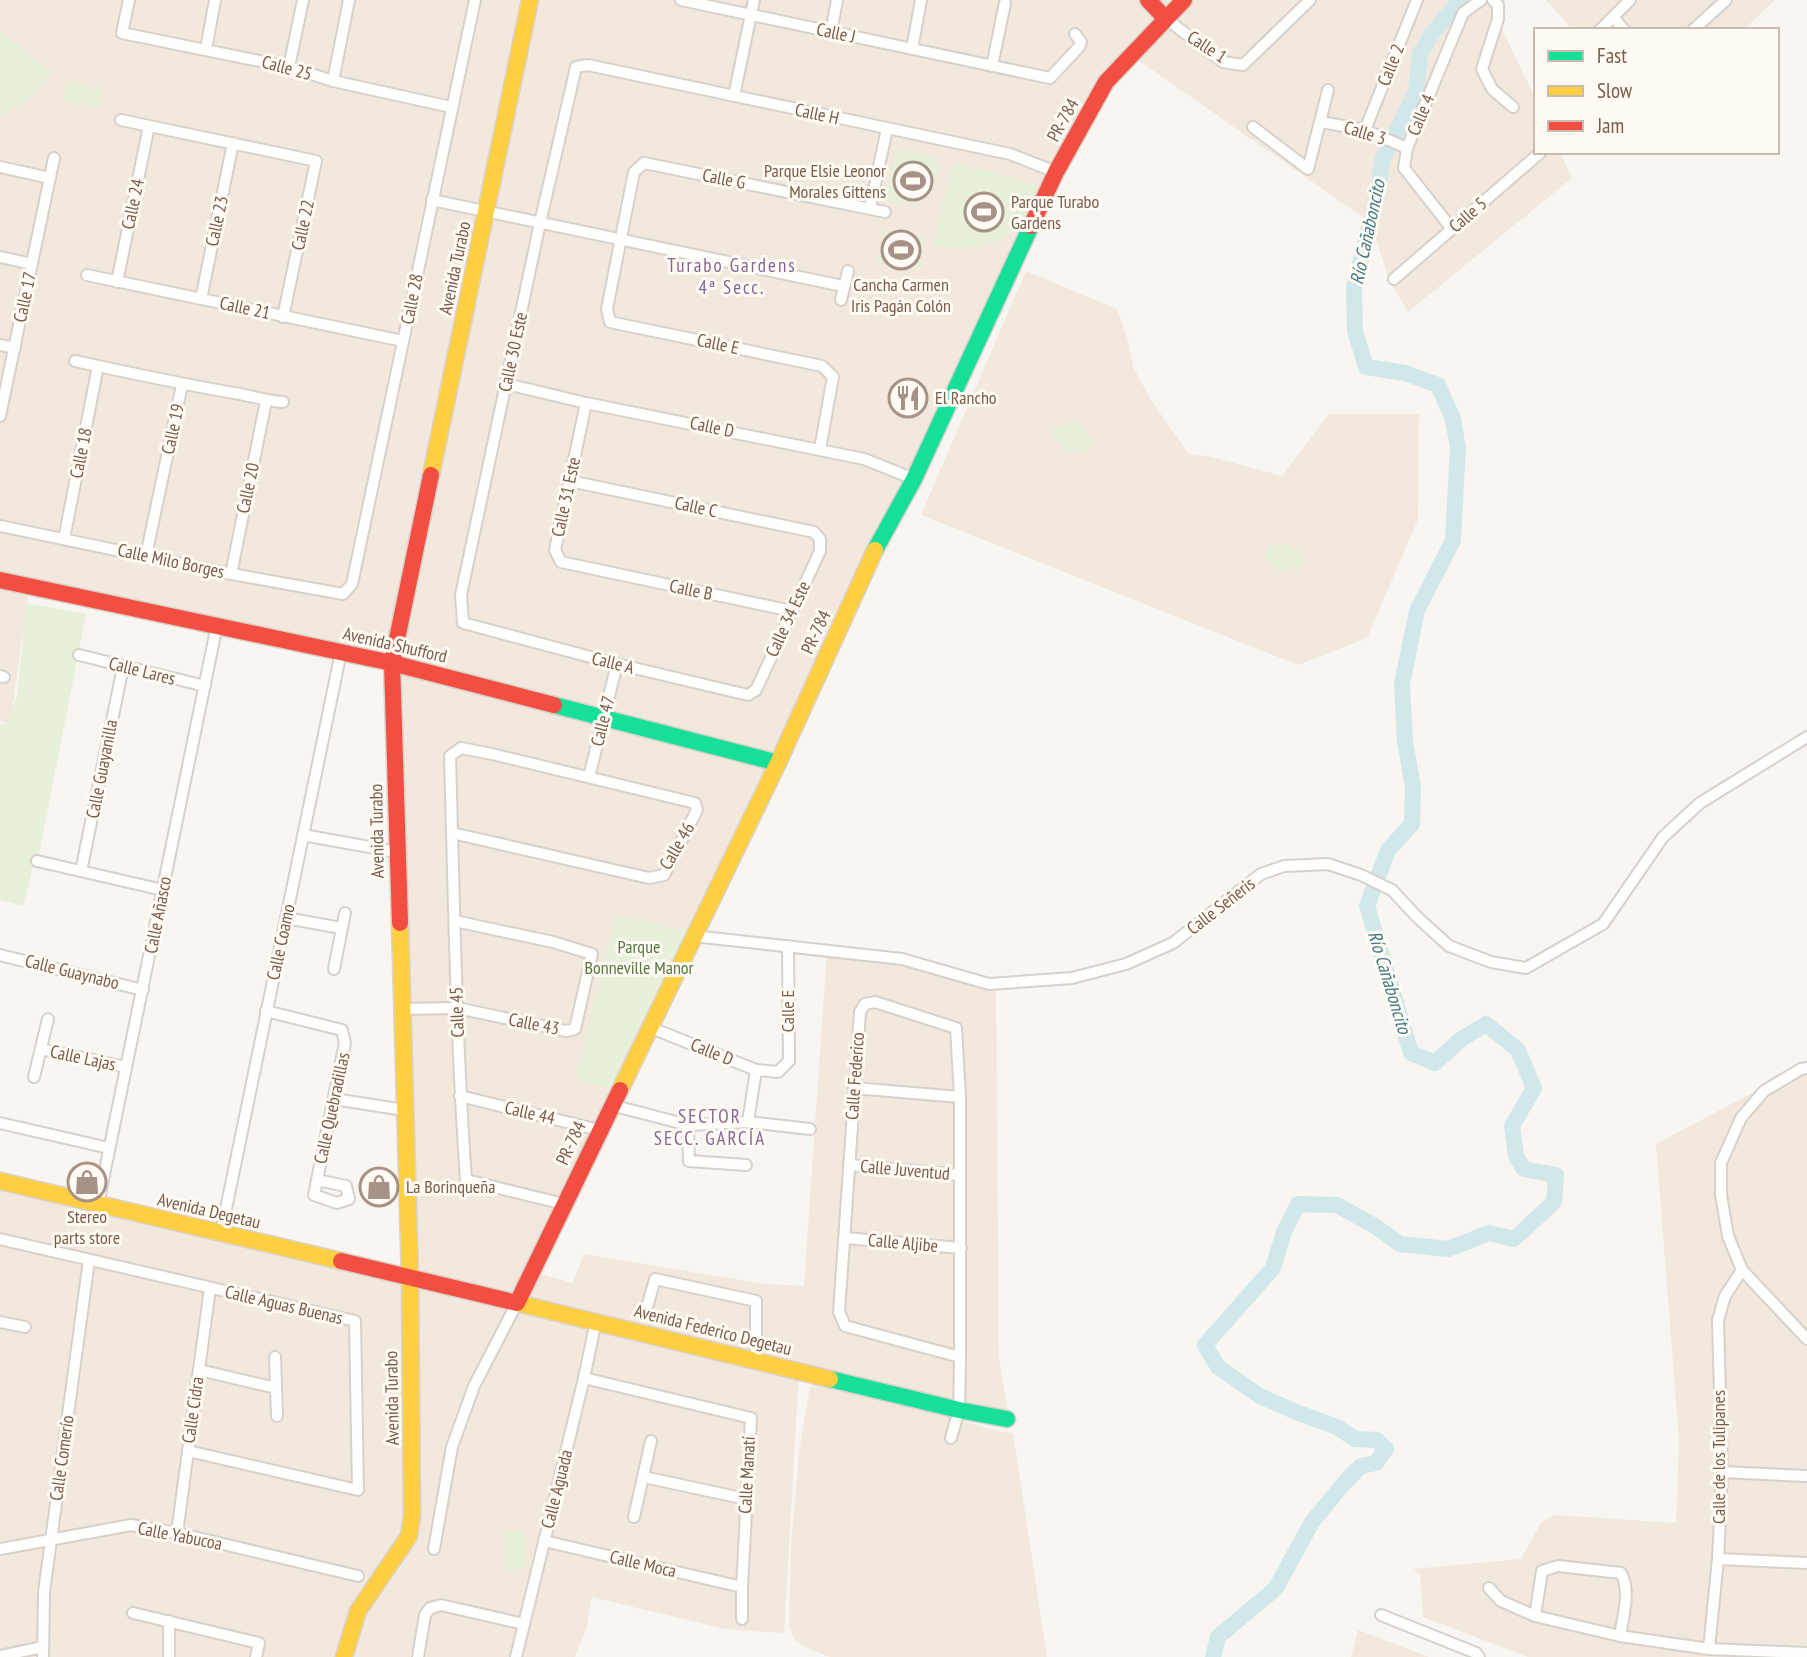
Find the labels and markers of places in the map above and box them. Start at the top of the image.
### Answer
place label: Parque Elsie Leonor Morales Gittens [764,159,886,203]
sports icon: Parque Elsie Leonor Morales Gittens [892,160,934,202]
place label: Parque Turabo Gardens [1011,190,1099,234]
sports icon: Parque Turabo Gardens [963,191,1005,233]
sports icon: Cancha Carmen Iris Pagán Colón [880,229,922,271]
place label: Cancha Carmen Iris Pagán Colón [851,273,951,317]
restaurant icon: El Rancho [887,377,929,419]
place label: El Rancho [935,386,997,409]
shop icon: Stereo parts store [66,1161,108,1203]
shop icon: La Borinqueña [358,1166,400,1208]
place label: La Borinqueña [406,1175,495,1198]
place label: Stereo parts store [54,1205,120,1249]

